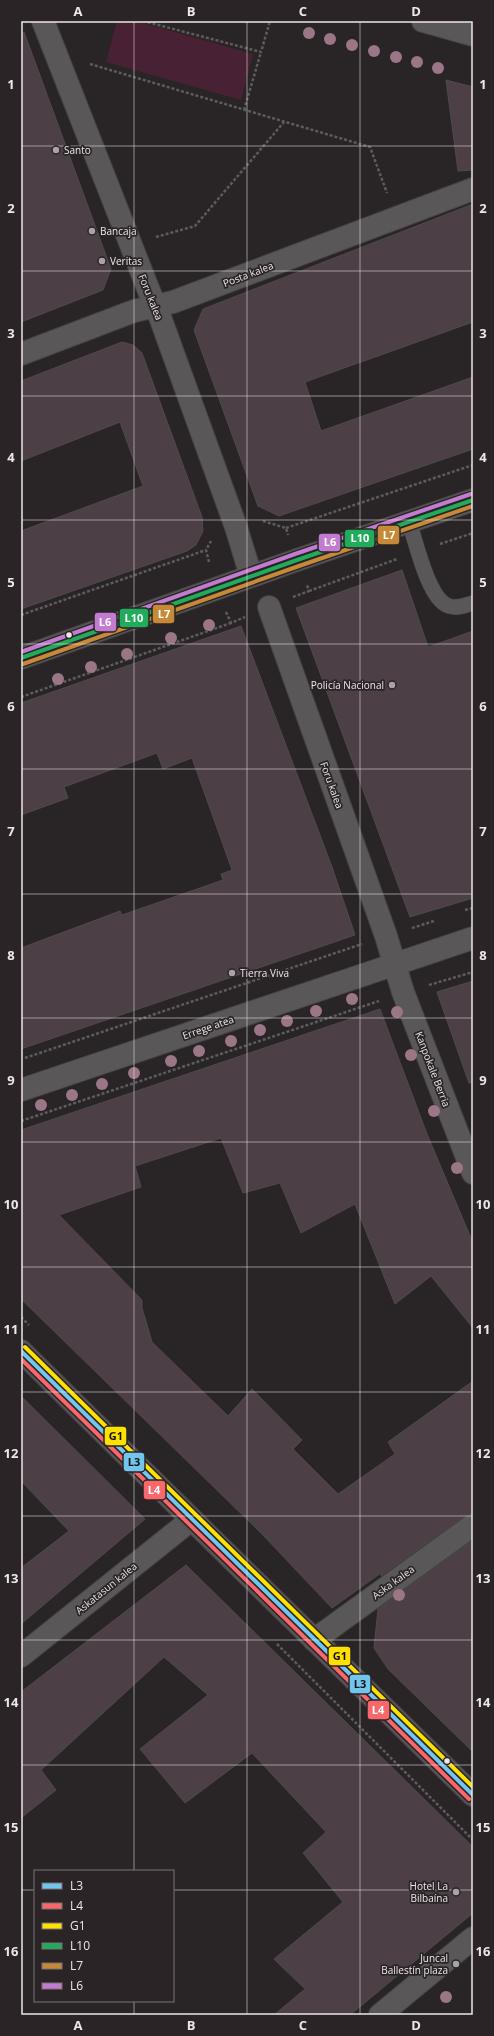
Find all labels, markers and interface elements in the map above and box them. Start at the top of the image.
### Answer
text: A [74,2,83,20]
text: B [187,2,196,20]
text: C [299,2,307,20]
text: D [411,2,421,20]
text: 1 [7,75,15,93]
text: 1 [479,75,487,93]
place label: Santo [64,143,91,157]
marker: Santo [51,145,61,155]
text: 2 [7,199,15,217]
text: 2 [479,199,487,217]
place label: Bancaja [100,224,137,238]
marker: Bancaja [87,226,97,236]
place label: Veritas [110,254,142,268]
marker: Veritas [97,256,107,266]
street label: Posta kalea [221,258,275,290]
street label: Foru kalea [135,272,167,322]
text: 3 [7,324,15,342]
text: 3 [479,324,487,342]
text: 4 [7,448,15,466]
text: 4 [479,448,487,466]
line badge: L7 [377,525,400,545]
text: L7 [383,527,395,542]
line badge: L10 [344,529,375,548]
text: L10 [351,530,369,545]
line badge: L6 [318,533,341,552]
text: L6 [324,534,336,549]
text: 5 [7,573,15,591]
text: 5 [479,573,487,591]
line badge: L7 [152,604,175,624]
text: L7 [158,606,170,621]
line badge: L10 [119,608,149,628]
text: L10 [125,610,143,625]
line badge: L6 [94,612,117,632]
text: L6 [99,614,111,629]
unlabelled marker [64,630,74,640]
place label: Policía Nacional [311,678,384,692]
marker: Policía Nacional [387,680,397,690]
text: 6 [7,697,15,715]
text: 6 [479,697,487,715]
street label: Foru kalea [317,760,347,810]
text: 7 [7,822,15,840]
text: 7 [479,822,487,840]
text: 8 [7,946,15,964]
text: 8 [479,946,487,964]
place label: Tierra Viva [240,966,289,980]
marker: Tierra Viva [227,968,237,978]
street label: Errege atea [181,1012,235,1042]
street label: Kanpokale Berria [412,1029,454,1109]
text: 9 [7,1071,15,1089]
text: 9 [479,1071,487,1089]
text: 10 [4,1195,18,1213]
text: 10 [476,1195,490,1213]
text: 11 [4,1320,18,1338]
text: 11 [476,1320,490,1338]
line badge: G1 [104,1426,127,1446]
text: G1 [109,1428,123,1443]
text: 12 [4,1444,19,1462]
text: 12 [476,1444,491,1462]
line badge: L3 [123,1452,145,1472]
text: L3 [128,1454,140,1469]
line badge: L4 [143,1480,166,1500]
text: L4 [148,1482,161,1497]
street label: Askatasun kalea [72,1559,140,1617]
street label: Aska kalea [369,1562,417,1602]
text: 13 [4,1569,18,1587]
text: 13 [476,1569,490,1587]
line badge: G1 [328,1646,351,1666]
text: G1 [333,1648,347,1663]
line badge: L3 [349,1674,371,1694]
text: L3 [354,1676,366,1691]
text: 14 [4,1693,19,1711]
text: 14 [476,1693,491,1711]
line badge: L4 [367,1700,390,1720]
text: L4 [372,1702,385,1717]
unlabelled marker [442,1756,452,1766]
text: 15 [4,1818,18,1836]
text: 15 [476,1818,490,1836]
legend [34,1870,174,2002]
text: L3 [70,1877,83,1894]
place label: Hotel La Bilbaína [410,1879,448,1905]
marker: Hotel La Bilbaína [451,1887,461,1897]
text: L4 [70,1897,83,1914]
text: G1 [70,1917,86,1934]
text: L10 [70,1937,90,1954]
text: 16 [4,1942,19,1960]
text: 16 [476,1942,491,1960]
place label: Juncal Ballestín plaza [381,1951,448,1977]
text: L7 [70,1957,83,1974]
marker: Juncal Ballestín plaza [451,1959,461,1969]
text: L6 [70,1977,83,1994]
text: A [74,2016,83,2034]
text: B [187,2016,196,2034]
text: C [299,2016,307,2034]
text: D [411,2016,421,2034]

